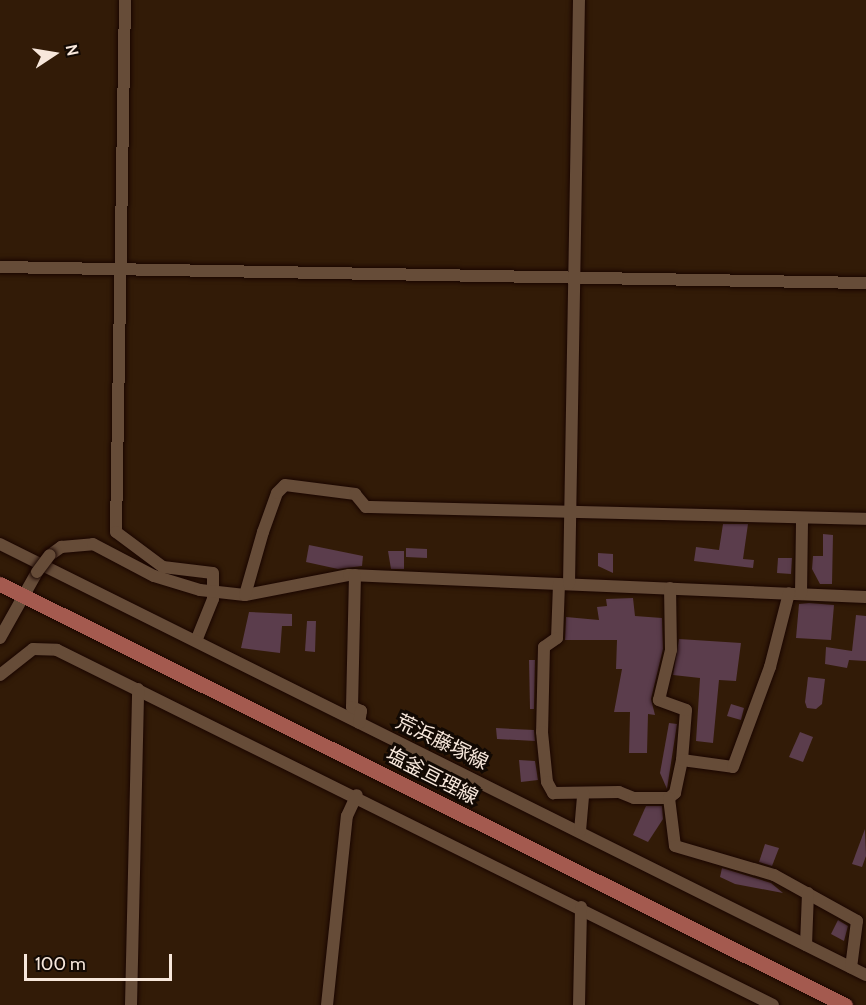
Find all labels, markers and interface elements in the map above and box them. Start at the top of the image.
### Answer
north arrow [24,24,84,84]
text: N [62,43,83,58]
street label: 荒浜藤塚線 [392,709,492,775]
street label: 塩釜亘理線 [382,743,482,809]
scale bar [27,942,176,980]
text: 100 m [35,953,86,975]

